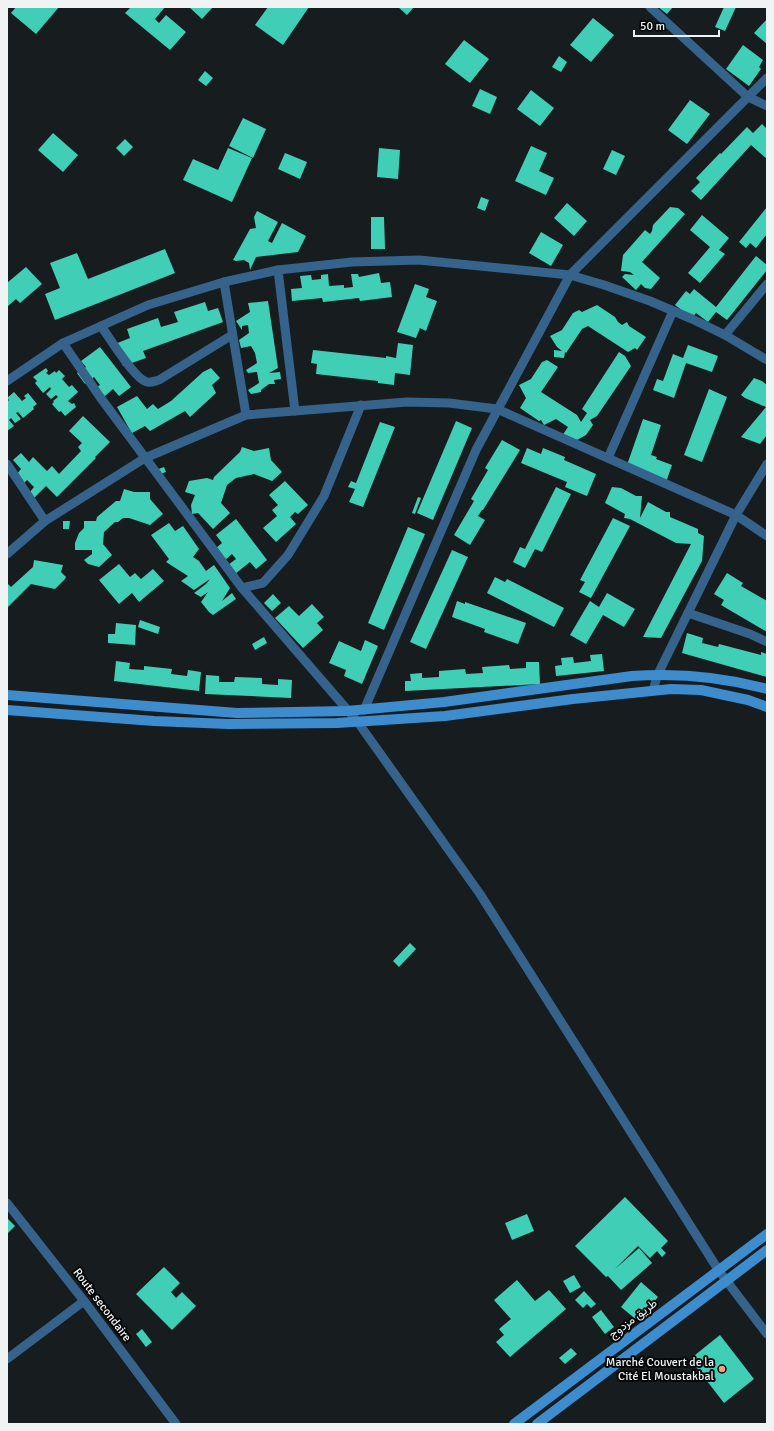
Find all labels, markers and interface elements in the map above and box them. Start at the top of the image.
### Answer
scale bar [634,12,719,38]
text: 50 m [640,19,665,34]
street label: Route secondaire [69,1265,135,1345]
street label: طريق مزدوج [606,1296,661,1343]
place label: Marché Couvert de la Cité El Moustakbal [606,1355,714,1384]
marker: Marché Couvert de la Cité El Moustakbal [717,1364,727,1374]

